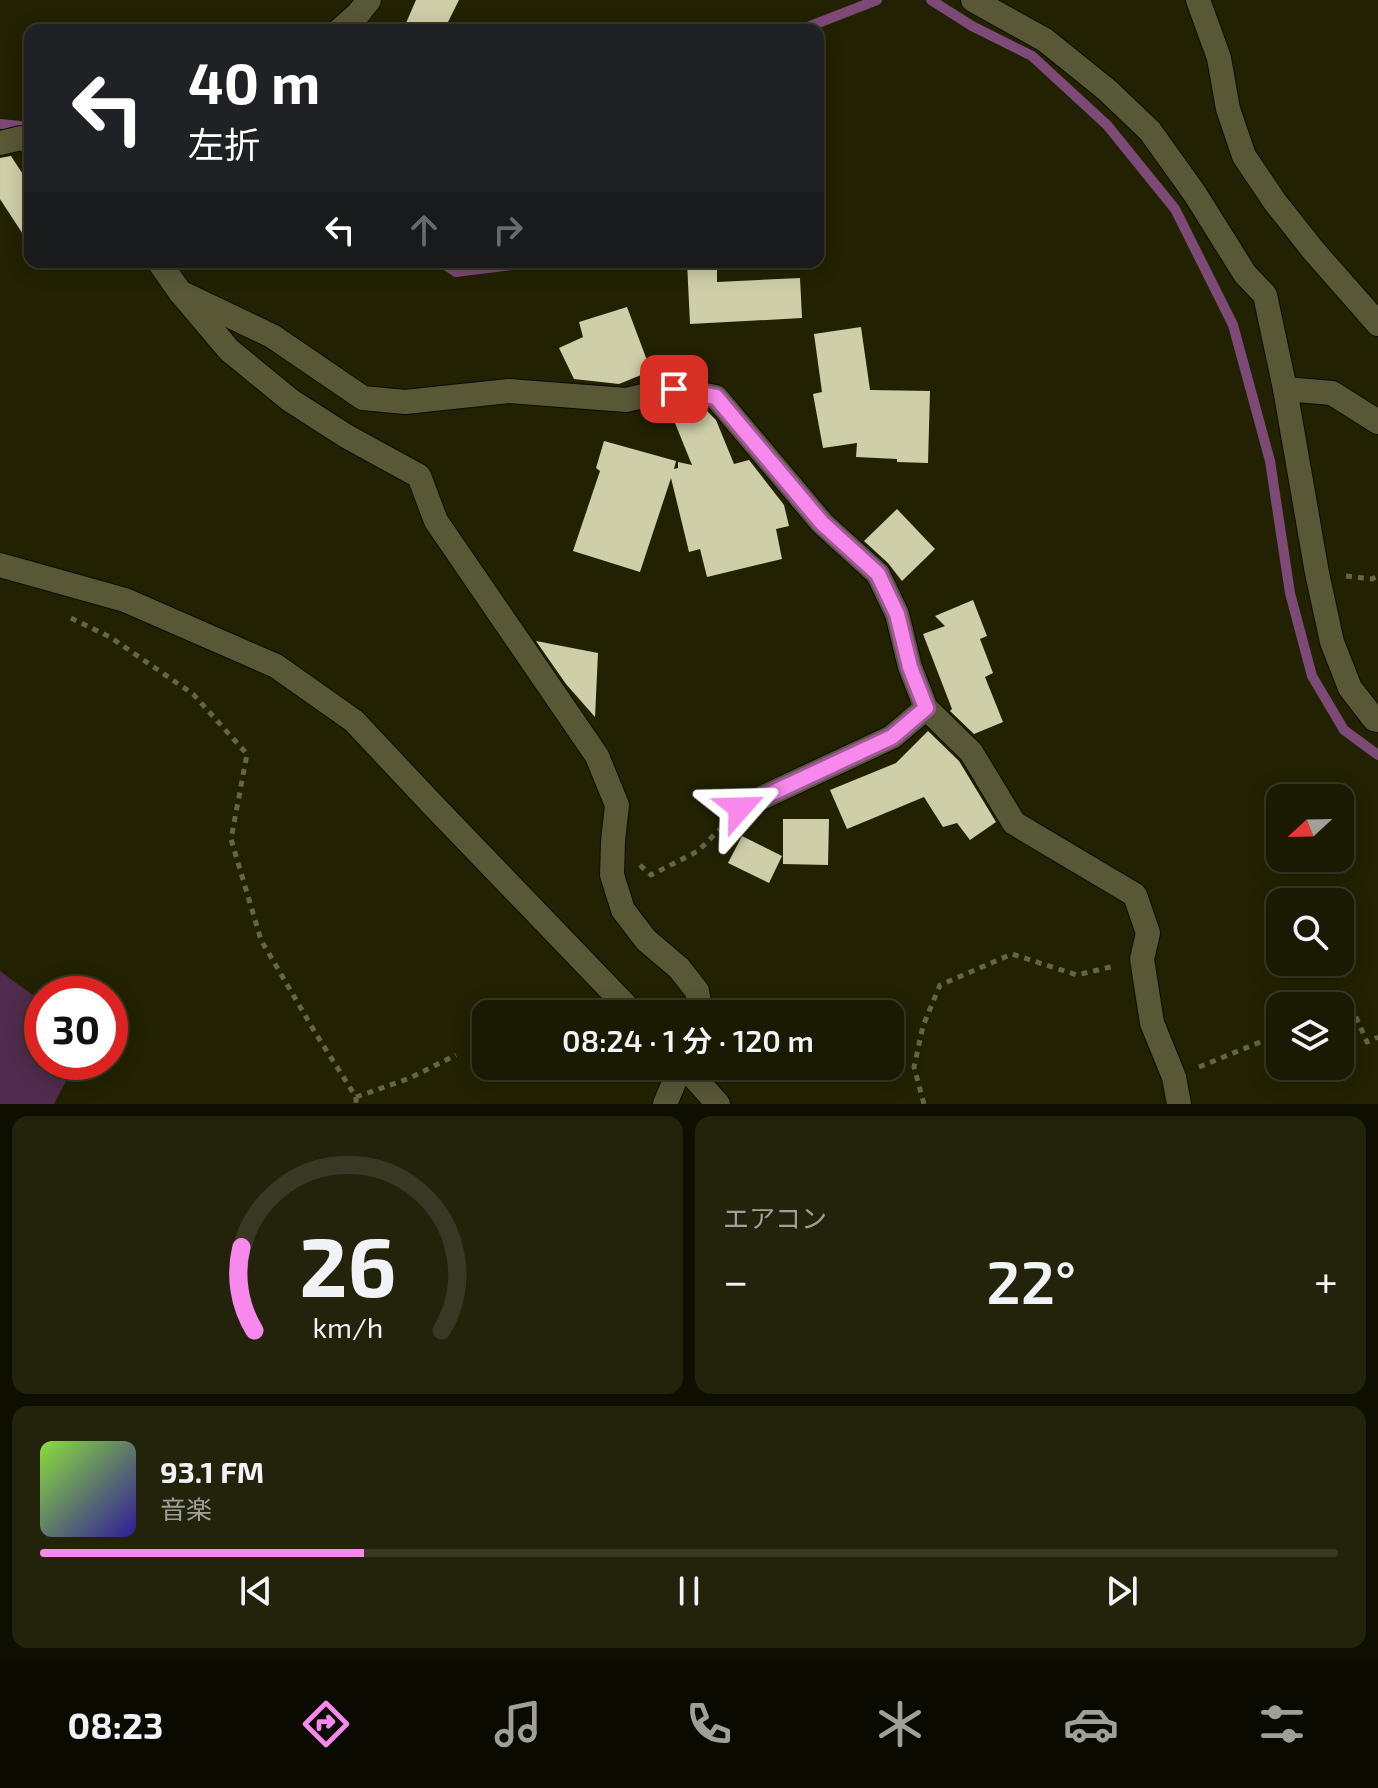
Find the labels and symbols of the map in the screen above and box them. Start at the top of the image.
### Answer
pin [640,355,708,423]
position arrow [698,766,782,850]
north arrow [1266,784,1354,872]
speed limit sign: 30 [24,976,128,1080]

